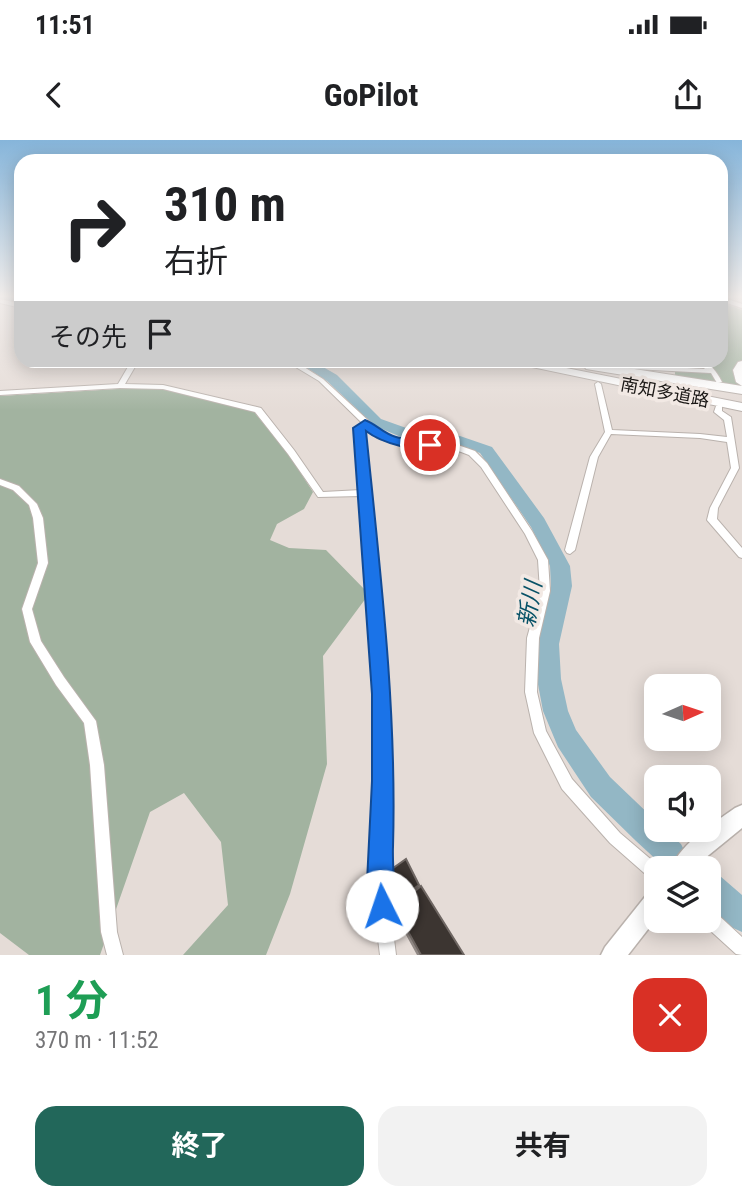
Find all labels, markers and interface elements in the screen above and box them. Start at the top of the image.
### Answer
text: 11:51 [35,10,95,40]
icon: back [35,76,73,114]
text: GoPilot [324,76,418,114]
icon: share [669,76,707,114]
text: 310 m [164,176,286,233]
icon: right [49,182,140,273]
text: 右折 [164,242,228,280]
icon: arrive [141,315,179,353]
text: その先 [49,322,127,352]
street label: 南知多道路 [619,373,711,411]
pin [400,415,460,475]
icon: arrive [411,426,449,464]
water label: 新川 [513,576,548,629]
north arrow [644,674,721,751]
map controls [644,674,721,933]
button: sound [644,765,721,842]
button: layers [644,856,721,933]
position arrow [345,869,419,943]
text: 1 分 [35,976,108,1025]
button: close [633,978,707,1052]
text: 370 m · 11:52 [35,1027,159,1054]
button: 終了 [35,1106,364,1186]
button: 共有 [378,1106,707,1186]

